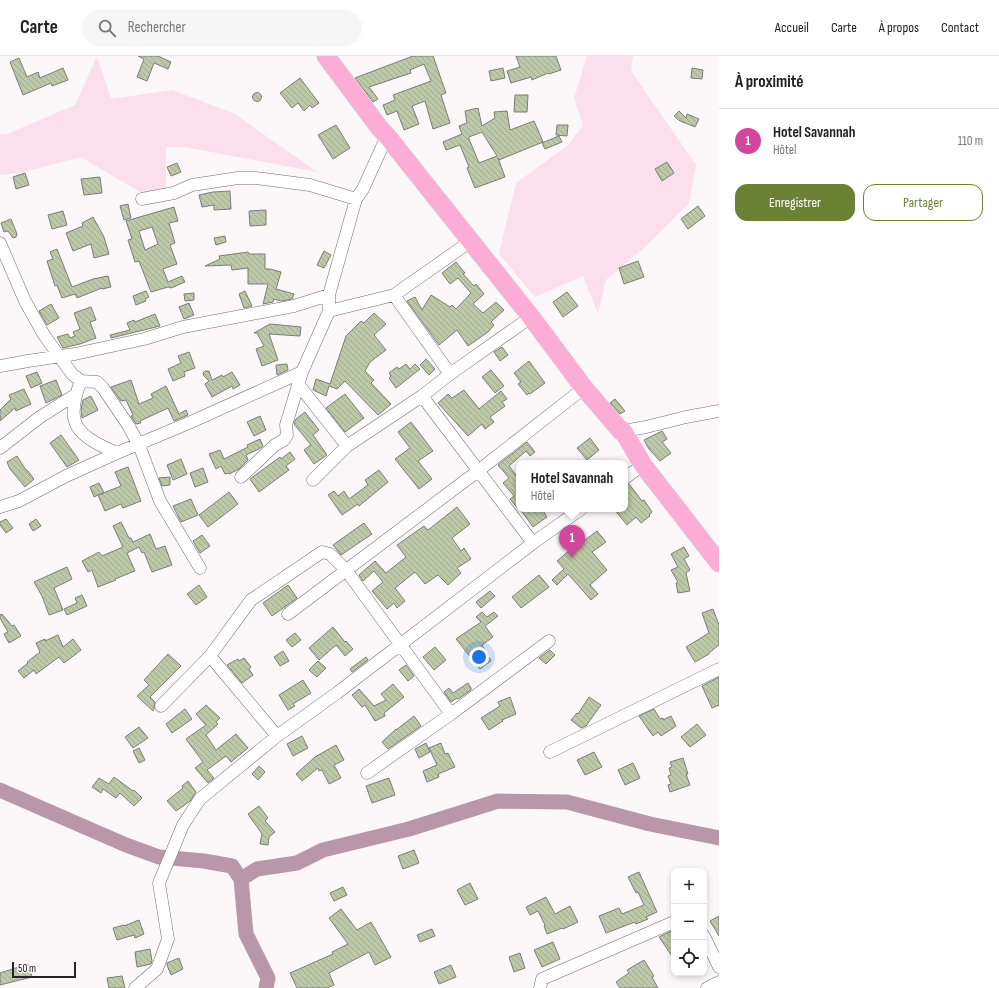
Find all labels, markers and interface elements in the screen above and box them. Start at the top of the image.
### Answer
search box [82,10,362,46]
text: Carte [20,16,58,39]
icon: search [96,17,118,39]
text: Rechercher [128,18,186,37]
text: Accueil [775,19,809,36]
text: Carte [831,19,857,36]
text: À propos [879,19,919,36]
text: Contact [941,19,979,36]
text: À proximité [735,72,803,92]
text: Hotel Savannah [773,123,855,142]
text: 1 [745,133,751,149]
text: 110 m [958,133,983,149]
text: Hôtel [773,142,797,158]
button: Enregistrer [735,184,855,221]
button: Partager [863,184,983,221]
popup [516,460,628,512]
text: Hotel Savannah [531,469,613,488]
text: Hôtel [531,488,554,504]
pin: 1 [559,525,585,558]
your location [469,647,489,667]
map controls [671,868,707,976]
button: + [671,868,707,904]
button: − [671,904,707,940]
button: locate [671,940,707,976]
scale bar [12,960,76,979]
text: 50 m [18,962,36,975]

